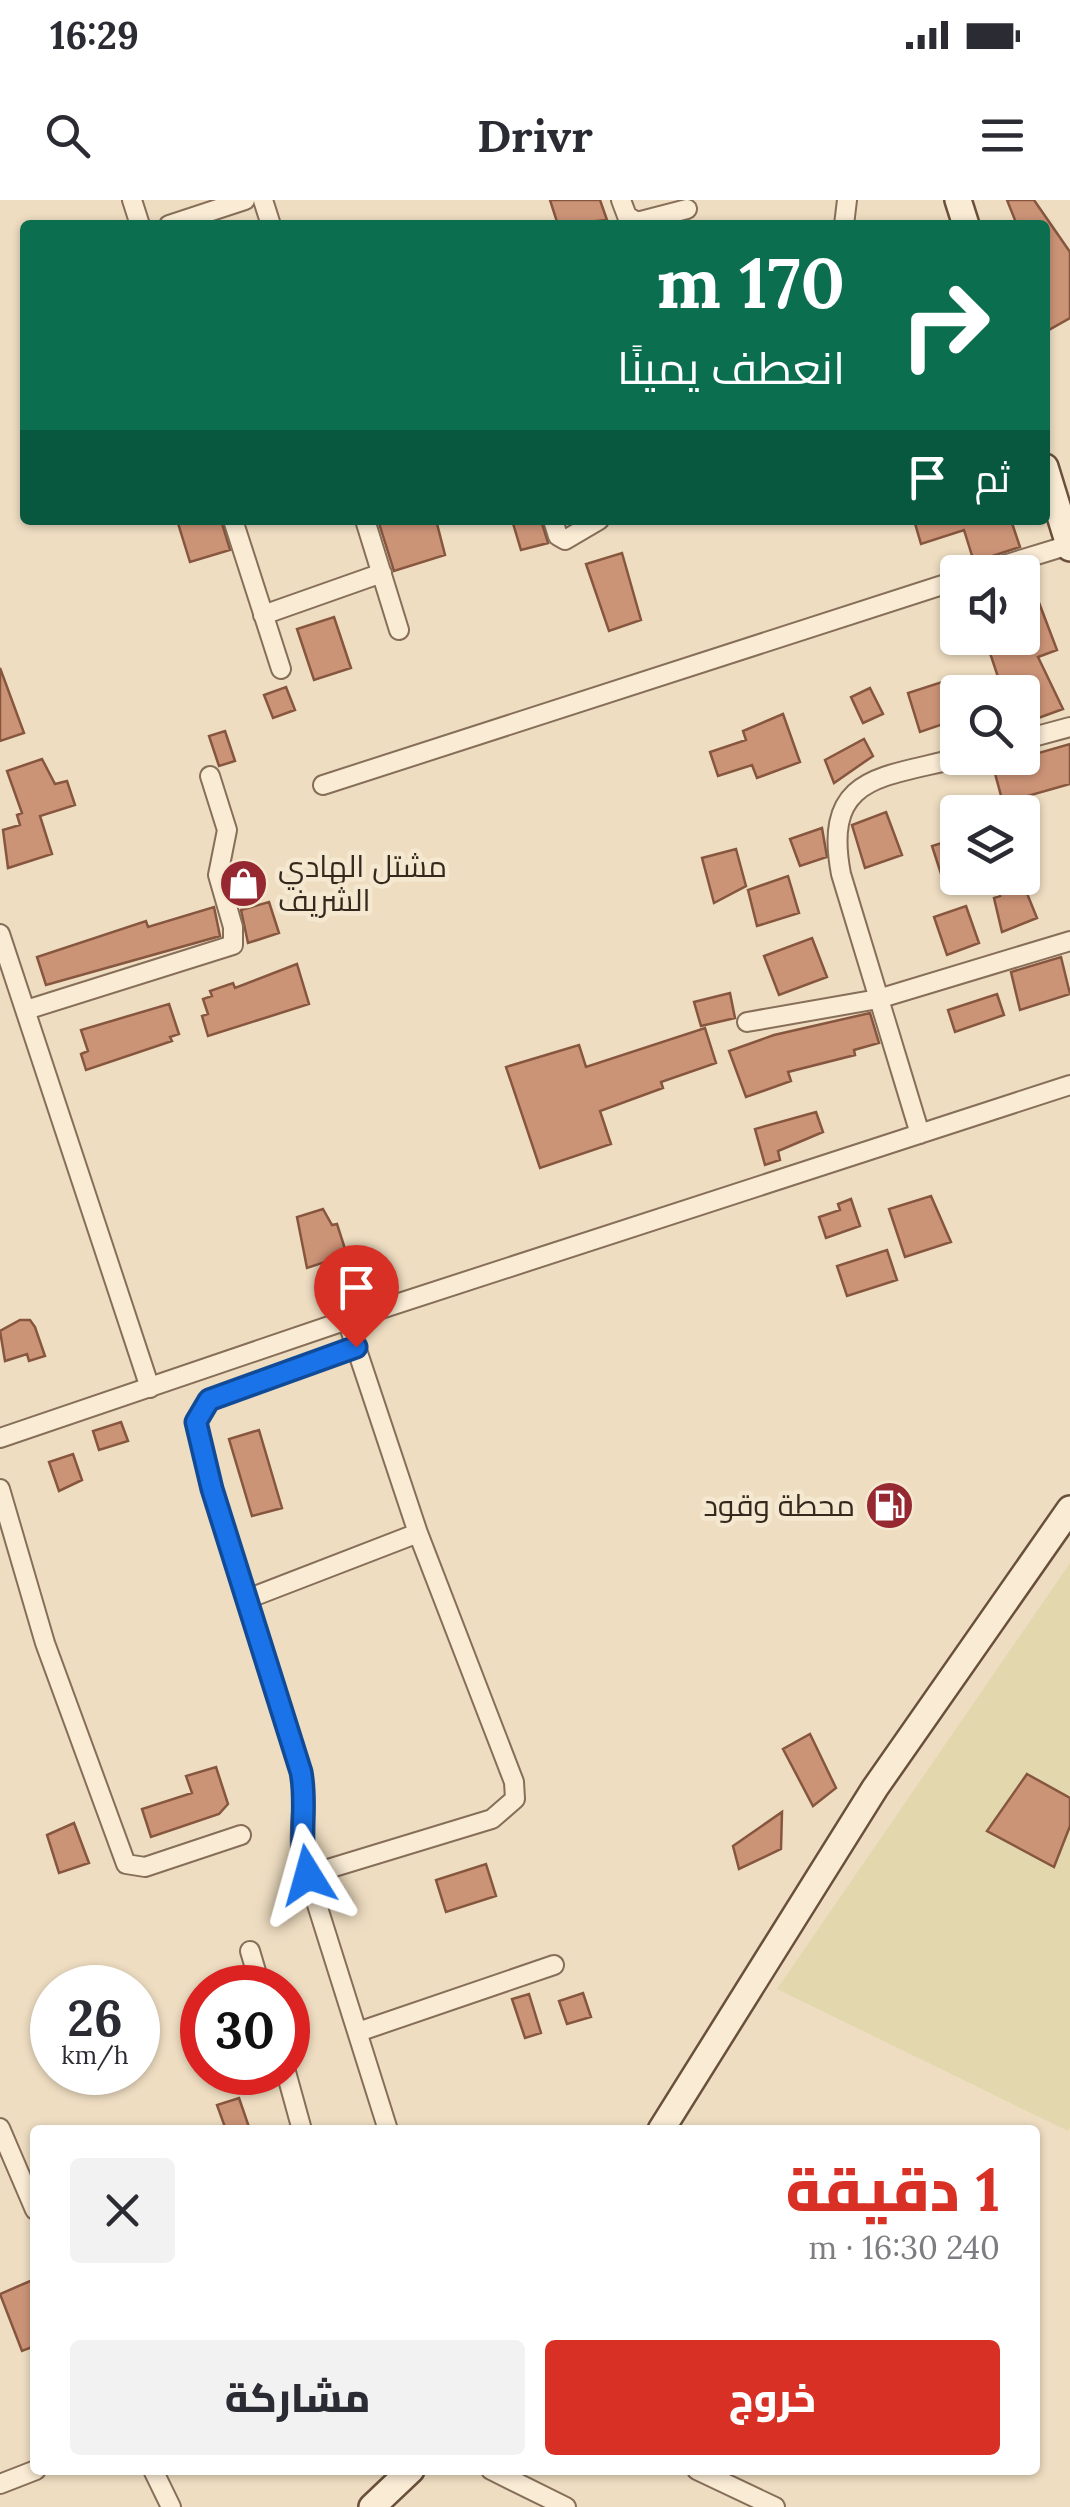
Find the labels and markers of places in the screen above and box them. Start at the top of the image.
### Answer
place label: مشتل الهادي الشريف [278,847,447,919]
shop icon: مشتل الهادي الشريف [217,858,269,910]
pin [314,1245,399,1348]
fuel station icon: محطة وقود [864,1480,916,1532]
place label: محطة وقود [704,1486,855,1524]

